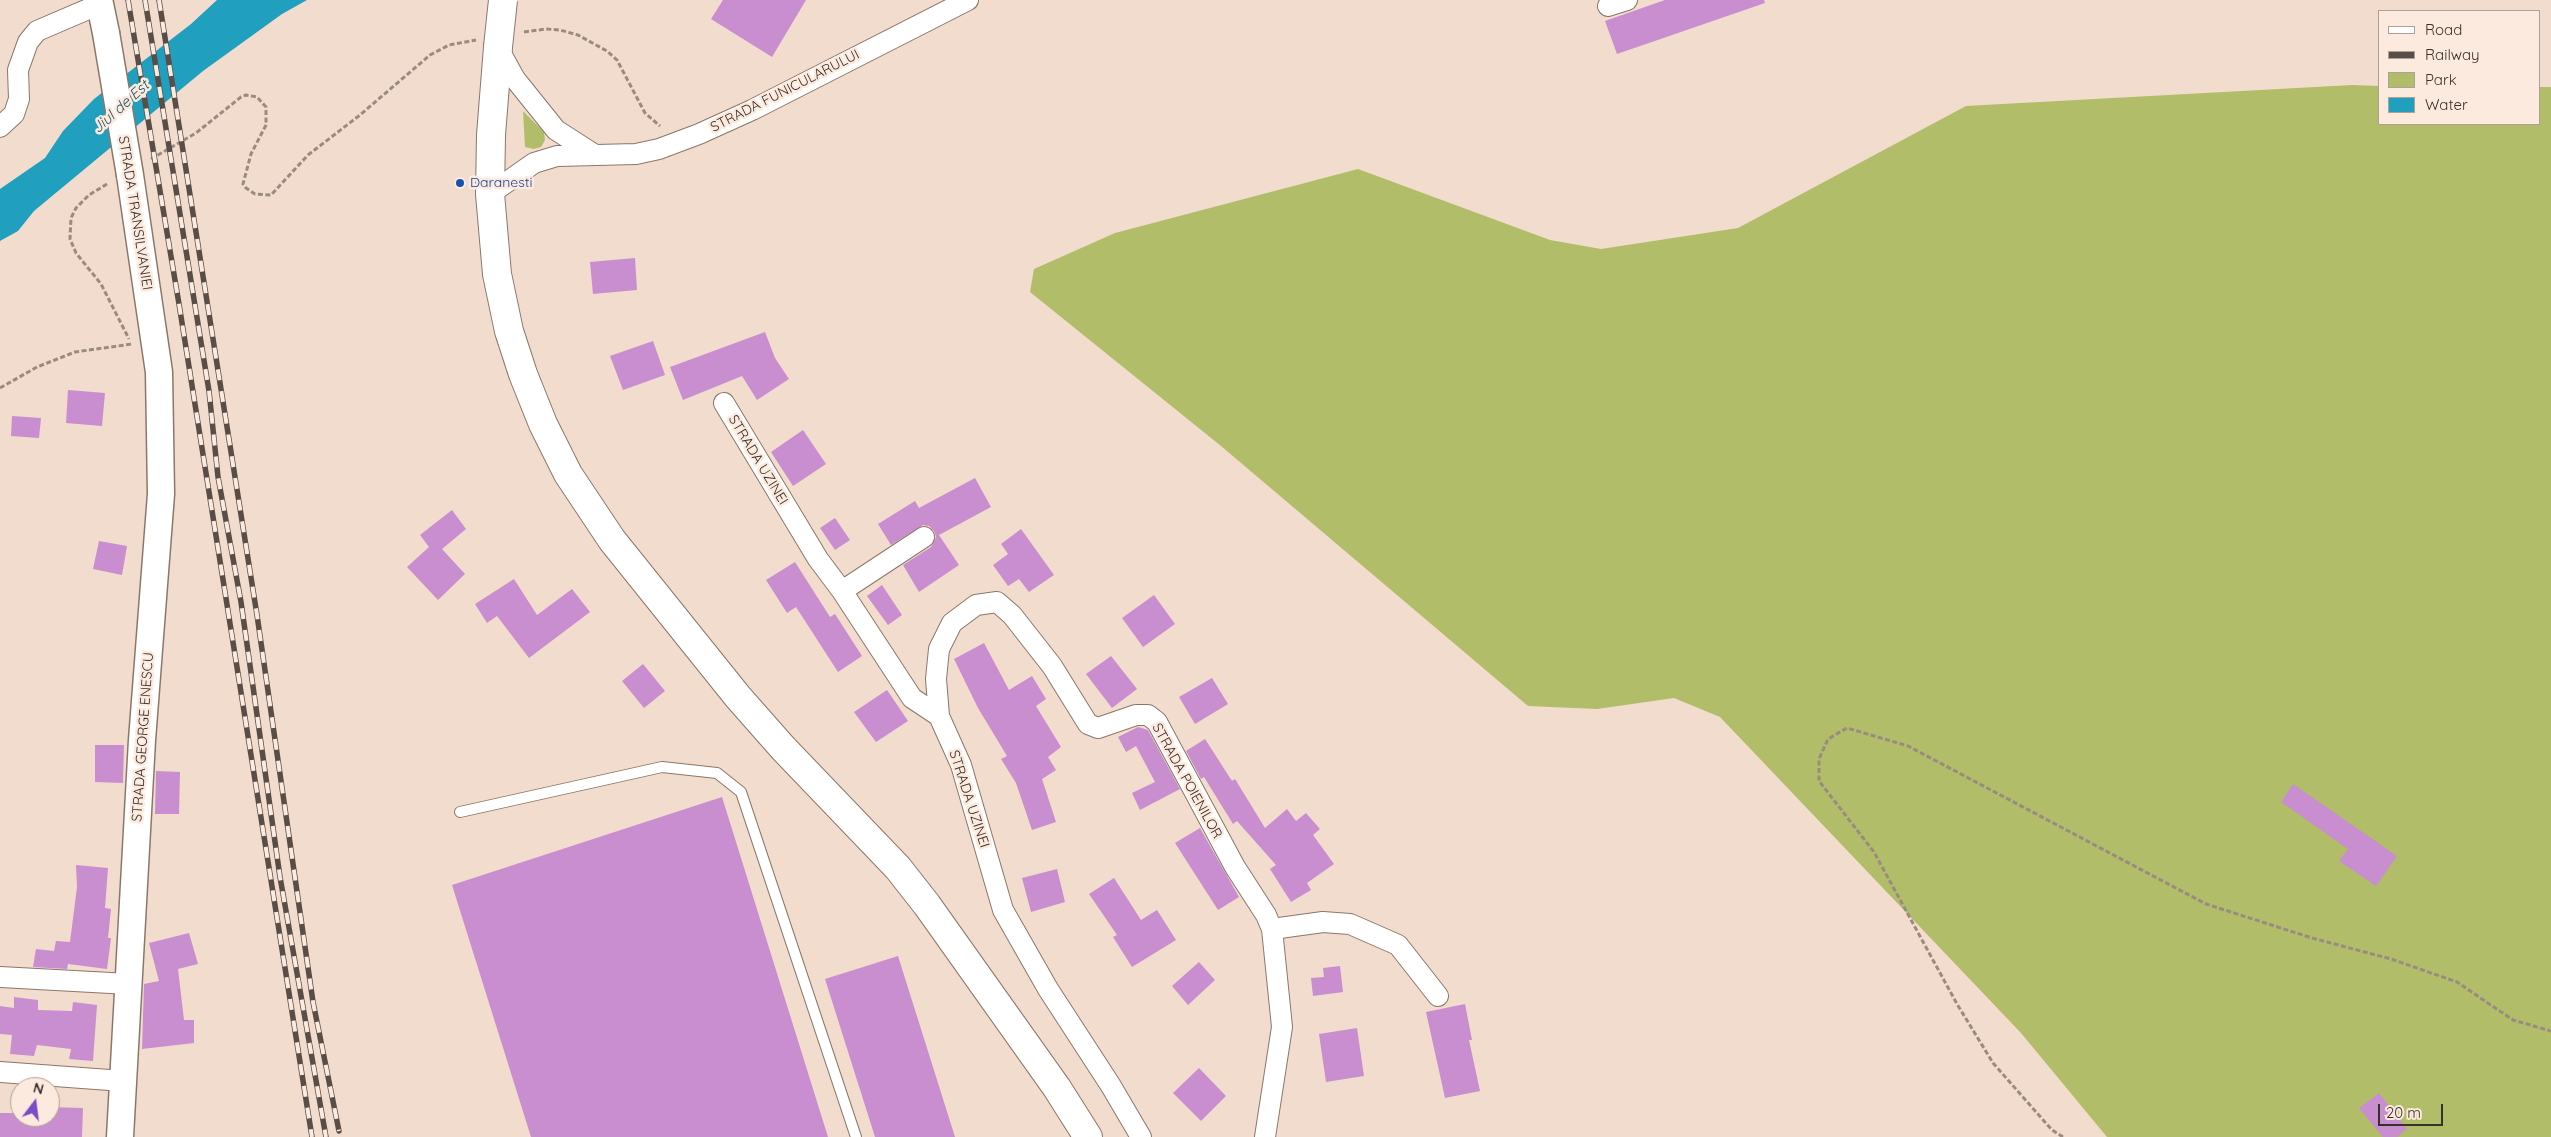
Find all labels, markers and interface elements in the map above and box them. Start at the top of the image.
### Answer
legend [2378,10,2541,125]
text: Road [2425,20,2462,39]
text: Railway [2425,45,2480,64]
street label: STRADA FUNICULARULUI [708,46,862,136]
text: Park [2425,70,2457,89]
water label: Jiul de Est [89,77,153,137]
text: Water [2425,95,2468,114]
street label: STRADA TRANSILVANIEI [115,135,155,291]
place label: Daranesti [470,175,533,191]
marker: Daranesti [454,177,466,189]
street label: STRADA UZINEI [725,412,791,508]
street label: STRADA GEORGE ENESCU [129,652,157,822]
street label: STRADA POIENILOR [1148,720,1226,842]
street label: STRADA UZINEI [945,748,993,850]
north arrow [10,1077,60,1127]
text: N [31,1078,46,1099]
scale bar [2381,1094,2446,1126]
text: 20 m [2386,1103,2421,1122]

